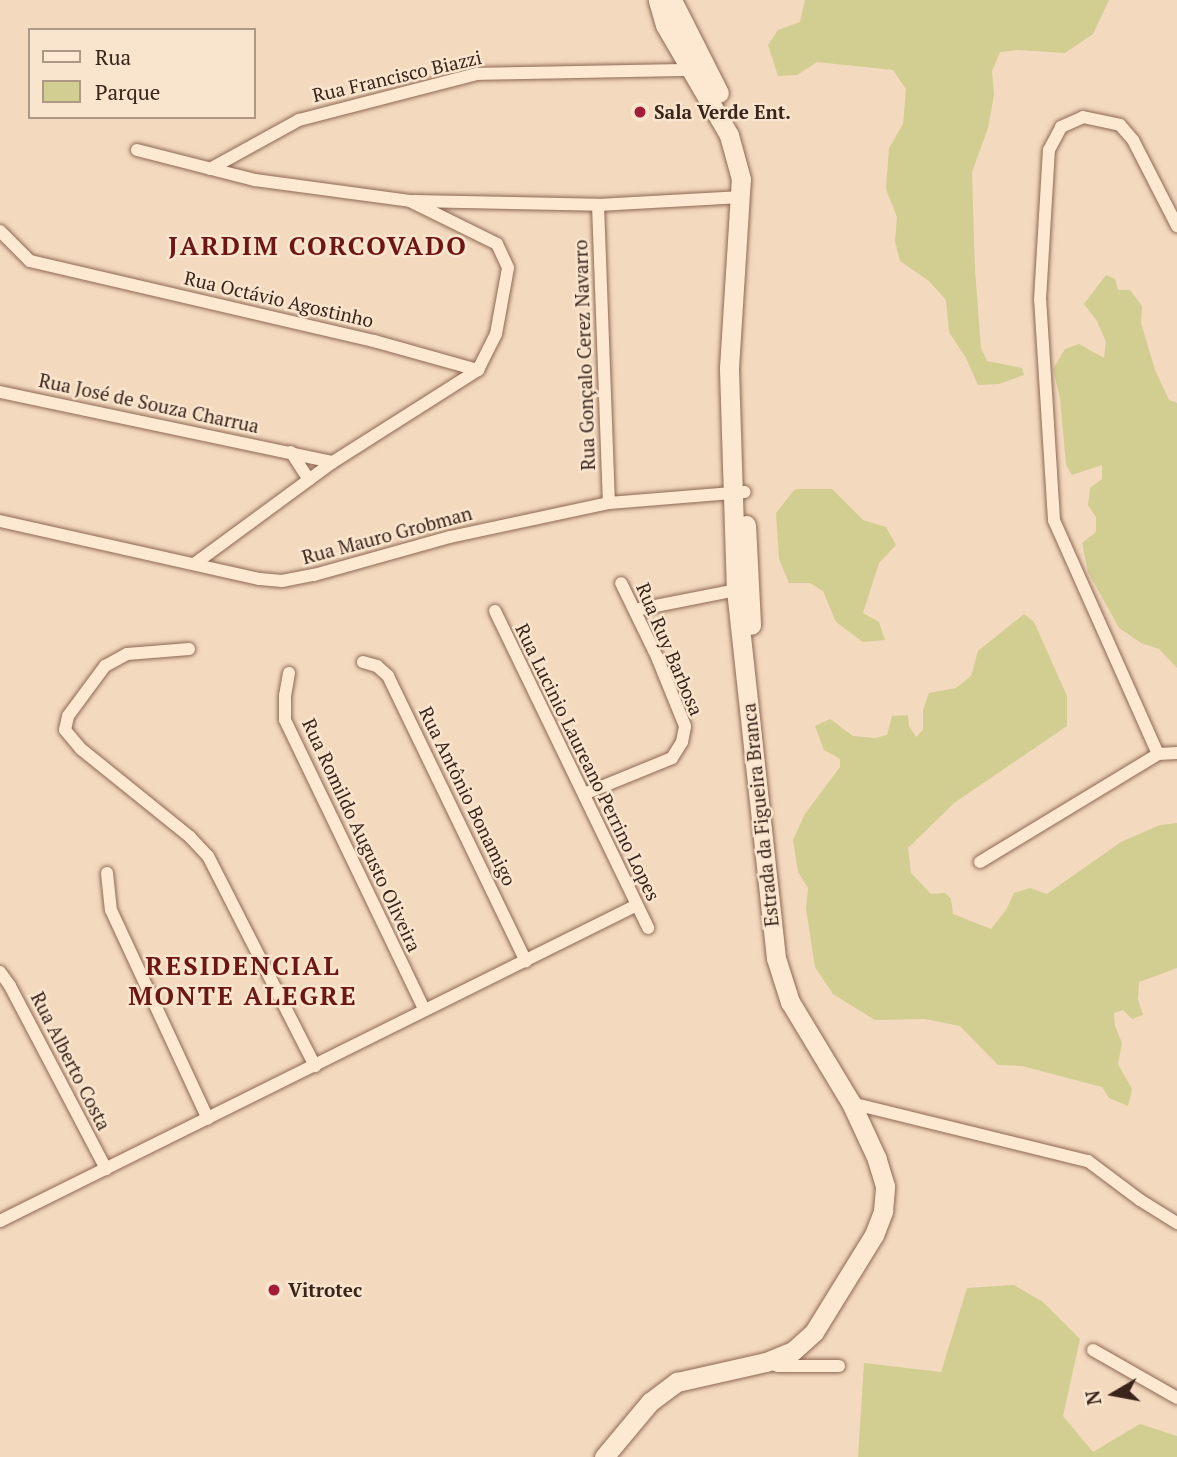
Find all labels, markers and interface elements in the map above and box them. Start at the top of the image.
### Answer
legend [28,28,256,119]
text: Rua [95,43,131,71]
street label: Rua Francisco Biazzi [310,45,484,107]
text: Parque [95,78,160,106]
place label: Sala Verde Ent. [654,101,791,123]
marker: Sala Verde Ent. [632,104,648,120]
district label: JARDIM CORCOVADO [170,230,466,262]
street label: Rua Gonçalo Cerez Navarro [569,239,599,471]
street label: Rua Octávio Agostinho [182,266,376,332]
street label: Rua José de Souza Charrua [37,369,261,437]
street label: Rua Mauro Grobman [299,501,475,569]
street label: Rua Ruy Barbosa [632,579,708,719]
street label: Rua Lucinio Laureano Perrino Lopes [511,620,665,904]
street label: Estrada da Figueira Branca [737,702,783,928]
street label: Rua Antônio Bonamigo [415,703,521,889]
street label: Rua Romildo Augusto Oliveira [298,715,426,955]
district label: RESIDENCIAL MONTE ALEGRE [130,950,356,1012]
street label: Rua Alberto Costa [26,988,116,1134]
place label: Vitrotec [288,1279,362,1301]
marker: Vitrotec [266,1282,282,1298]
north arrow [1079,1359,1149,1429]
text: N [1079,1388,1106,1407]

